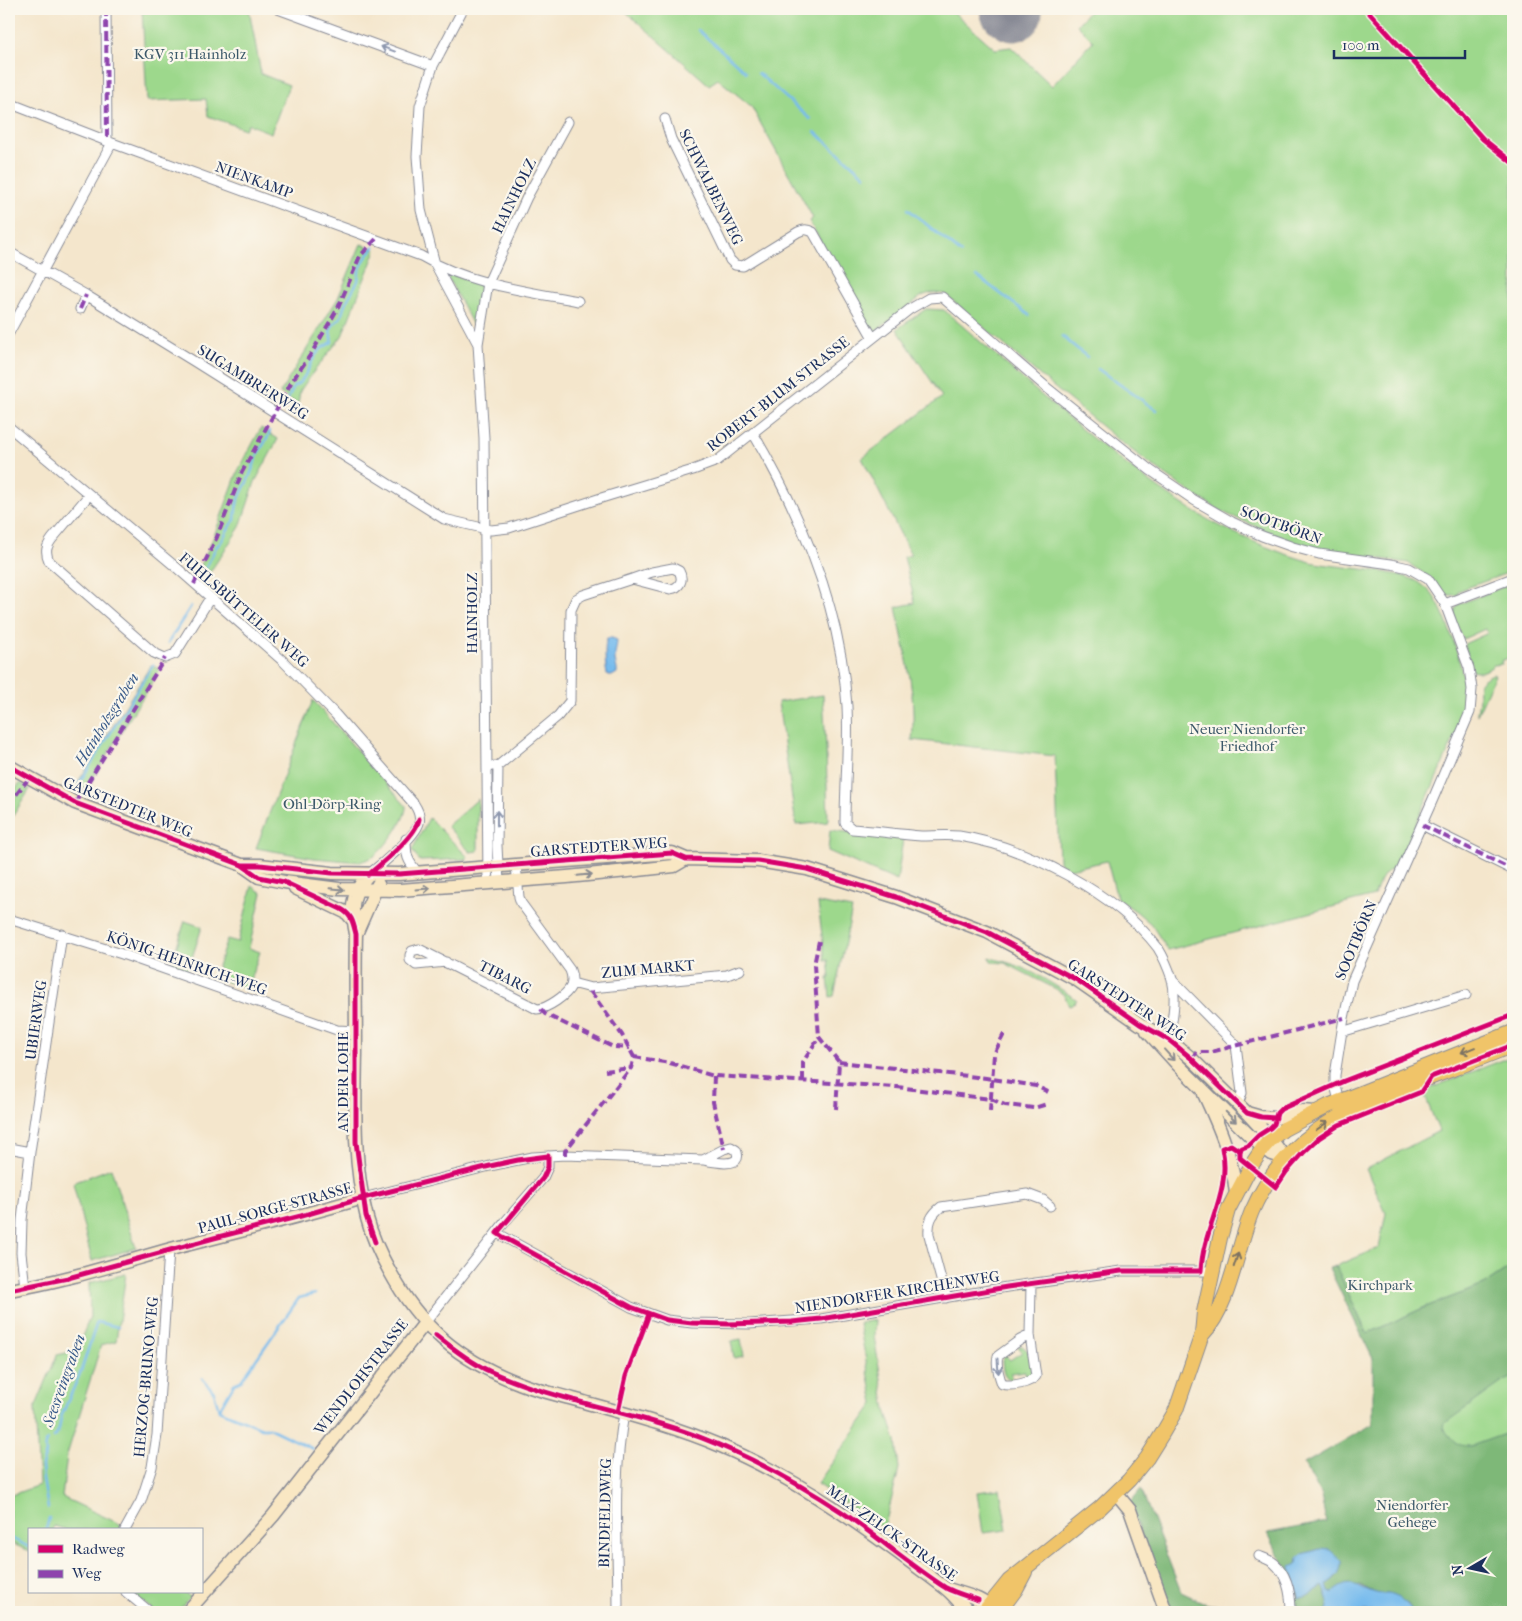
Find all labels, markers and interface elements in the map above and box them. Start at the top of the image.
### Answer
scale bar [1334,28,1466,60]
text: 100 m [1342,36,1380,54]
one-way arrow [380,44,396,53]
park label: KGV 311 Hainholz [134,45,247,63]
street label: SCHWALBENWEG [675,126,747,248]
street label: HAINHOLZ [488,155,540,237]
street label: NIENKAMP [213,158,295,202]
street label: ROBERT-BLUM-STRASSE [703,333,853,455]
street label: SUGAMBRERWEG [194,341,312,424]
street label: SOOTBÖRN [1238,502,1325,548]
street label: FUHLSBÜTTELER WEG [175,549,313,671]
street label: HAINHOLZ [463,572,481,654]
water label: Hainholzgraben [70,669,143,770]
park label: Neuer Niendorfer Friedhof [1189,720,1306,755]
street label: GARSTEDTER WEG [61,773,195,841]
park label: Ohl-Dörp-Ring [283,795,382,813]
one-way arrow [492,810,502,826]
street label: GARSTEDTER WEG [530,833,669,861]
one-way arrow [577,871,593,880]
one-way arrow [329,884,345,893]
one-way arrow [415,884,431,893]
street label: SOOTBÖRN [1331,897,1381,983]
street label: KÖNIG-HEINRICH-WEG [104,927,270,999]
street label: GARSTEDTER WEG [1064,955,1190,1045]
street label: TIBARG [476,956,535,998]
street label: ZUM MARKT [601,956,696,982]
street label: UBIERWEG [21,978,51,1061]
street label: AN DER LOHE [334,1032,352,1133]
one-way arrow [1461,1046,1476,1055]
one-way arrow [1163,1049,1175,1062]
one-way arrow [1225,1111,1237,1123]
one-way arrow [1315,1121,1329,1131]
street label: PAUL-SORGE-STRASSE [196,1179,354,1237]
one-way arrow [1232,1252,1242,1268]
street label: NIENDORFER KIRCHENWEG [793,1267,1001,1317]
park label: Kirchpark [1347,1276,1413,1294]
street label: HERZOG-BRUNO-WEG [130,1295,162,1458]
street label: WENDLOHSTRASSE [310,1315,412,1439]
water label: Seesreingraben [38,1331,89,1430]
one-way arrow [994,1357,1003,1373]
street label: BINDFELDWEG [595,1457,615,1568]
street label: MAX-ZELCK-STRASSE [823,1481,961,1585]
park label: Niendorfer Gehege [1376,1496,1449,1531]
legend [28,1528,202,1594]
text: Radweg [72,1540,125,1558]
north arrow [1444,1544,1494,1594]
text: N [1448,1563,1467,1577]
text: Weg [71,1564,102,1582]

